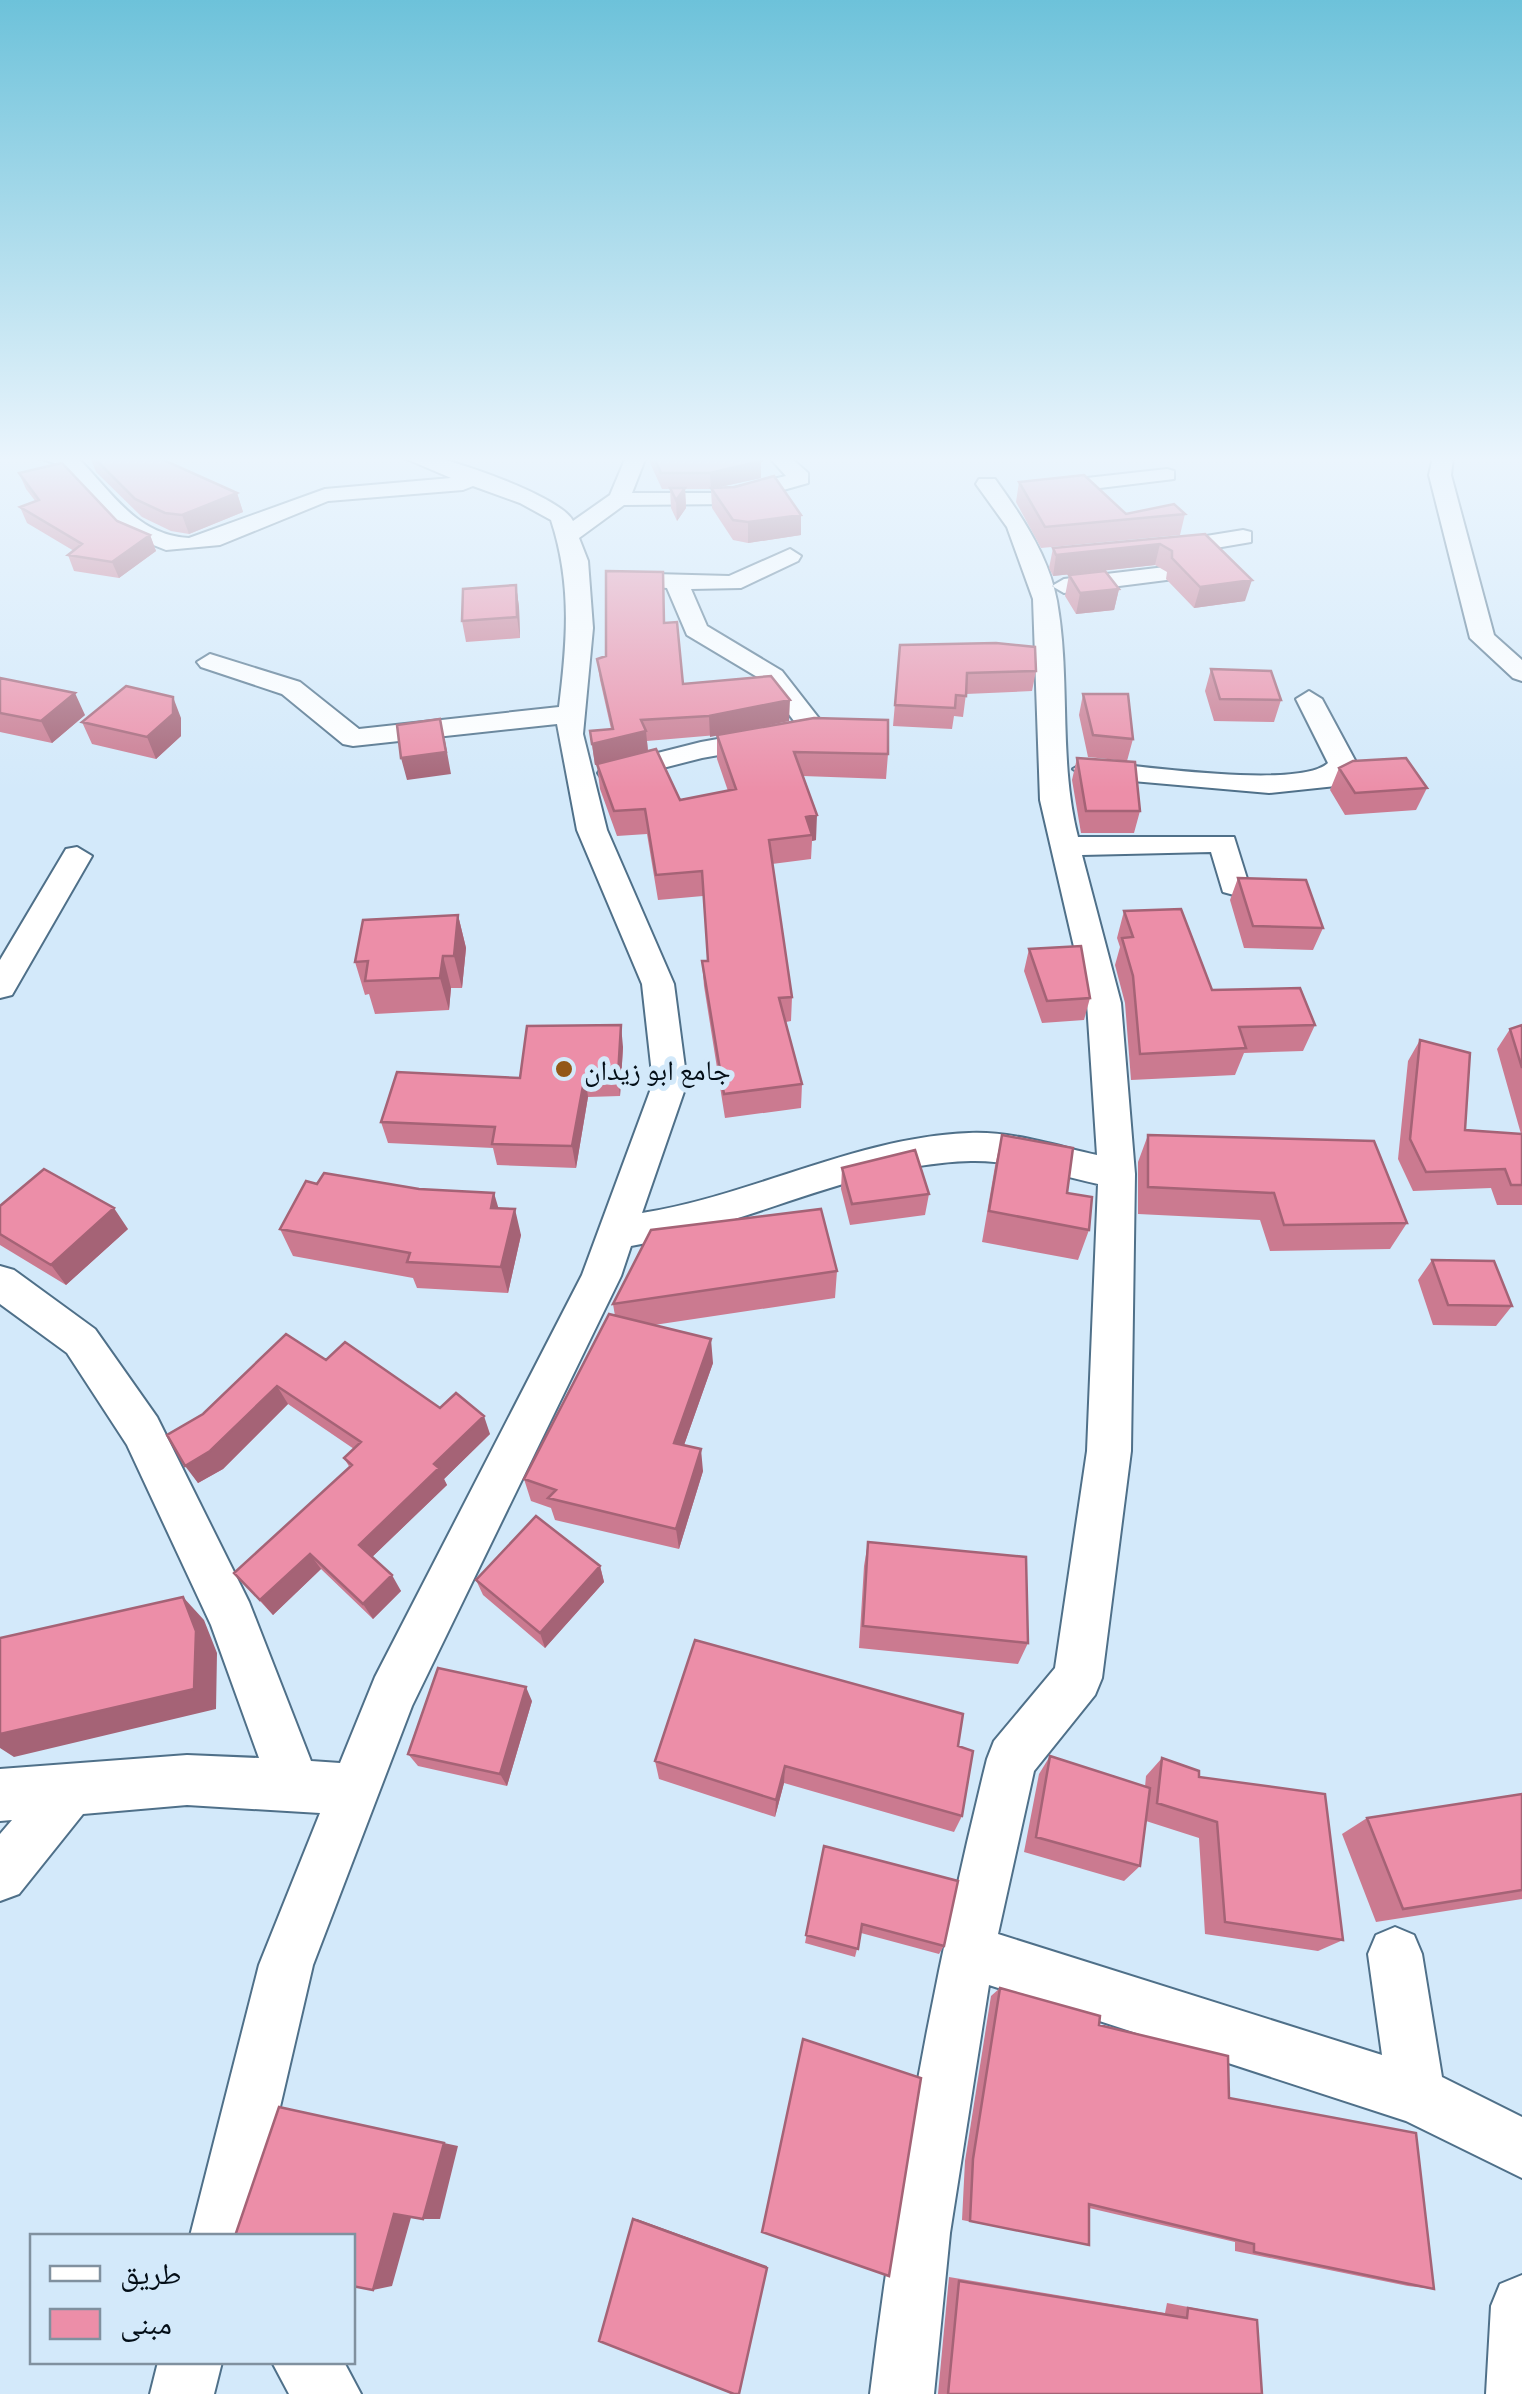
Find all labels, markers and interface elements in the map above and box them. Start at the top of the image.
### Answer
place label: جامع ابو زيدان [584,1052,730,1088]
marker: جامع ابو زيدان [553,1058,575,1080]
legend [30,2234,355,2364]
text: طريق [120,2254,181,2292]
text: مبنى [120,2304,172,2342]

